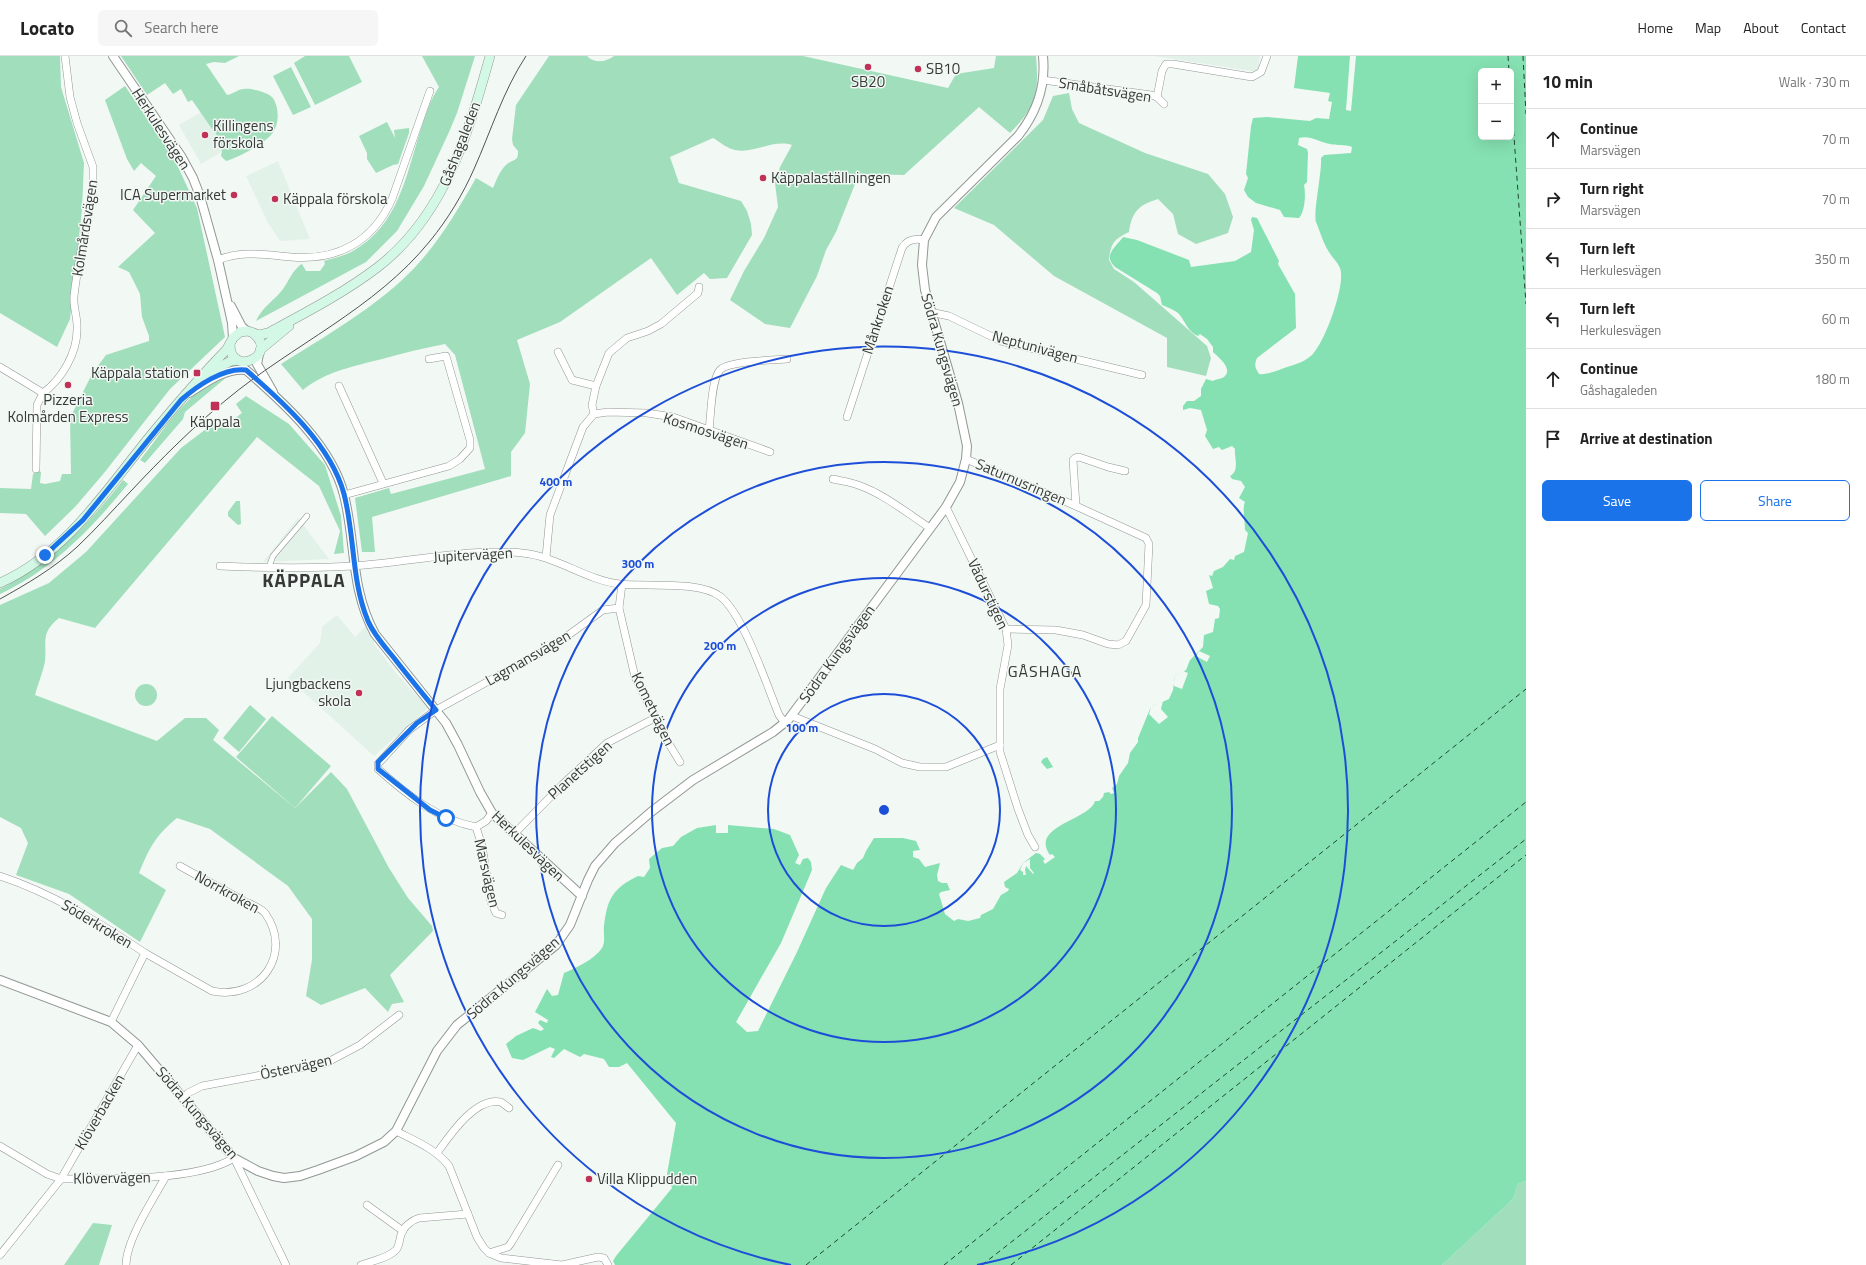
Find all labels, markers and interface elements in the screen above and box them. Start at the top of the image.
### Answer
search box [98,10,378,46]
text: Locato [20,13,74,42]
text: Search here [144,16,219,39]
icon: search [112,17,134,39]
text: Home [1638,17,1673,38]
text: Map [1695,17,1721,38]
text: About [1743,17,1779,38]
text: Contact [1801,17,1846,38]
place label: SB10 [926,57,960,80]
marker: SB20 [863,62,873,72]
marker: SB10 [913,64,923,74]
map controls [1478,68,1514,140]
button: + [1478,68,1514,104]
text: 10 min [1542,69,1593,95]
place label: SB20 [851,70,885,93]
street label: Småbåtsvägen [1057,71,1153,108]
text: Walk · 730 m [1779,72,1850,92]
street label: Herkulesvägen [126,83,197,174]
street label: Gåshagaleden [433,98,486,190]
button: − [1478,104,1514,140]
place label: Killingens förskola [213,114,273,154]
text: Continue [1580,117,1638,140]
icon: ahead [1542,128,1564,150]
text: 70 m [1822,129,1850,149]
marker: Killingens förskola [200,130,210,140]
text: Marsvägen [1580,140,1641,160]
place label: Käppalaställningen [771,166,891,189]
marker: Käppalaställningen [758,173,768,183]
text: Turn right [1580,177,1644,200]
street label: Kolmårdsvägen [66,178,103,278]
place label: ICA Supermarket [120,183,227,206]
place label: Käppala förskola [283,187,388,210]
icon: right [1542,188,1564,210]
text: 70 m [1822,189,1850,209]
marker: ICA Supermarket [229,190,239,200]
marker: Käppala förskola [270,194,280,204]
text: Marsvägen [1580,200,1641,220]
text: Turn left [1580,237,1635,260]
icon: left [1542,248,1564,270]
text: 350 m [1814,249,1850,269]
text: Herkulesvägen [1580,260,1661,280]
street label: Månkroken [856,283,899,357]
street label: Södra Kungsvägen [915,291,970,409]
text: Turn left [1580,297,1635,320]
icon: left [1542,308,1564,330]
text: 60 m [1822,309,1850,329]
text: Herkulesvägen [1580,320,1661,340]
street label: Neptunivägen [990,324,1081,369]
text: Continue [1580,357,1638,380]
place label: Käppala station [91,361,189,384]
marker: Käppala station [192,368,202,378]
icon: ahead [1542,368,1564,390]
text: 180 m [1814,369,1850,389]
marker: Pizzeria Kolmården Express [63,380,73,390]
text: Gåshagaleden [1580,380,1657,400]
place label: Pizzeria Kolmården Express [7,388,129,428]
marker: Käppala [209,400,221,412]
street label: Kosmosvägen [661,406,752,455]
place label: Käppala [190,410,241,433]
text: Arrive at destination [1580,427,1713,450]
icon: arrive [1542,428,1564,450]
street label: Saturnusringen [972,452,1070,511]
text: 400 m [540,472,572,491]
button: Save [1542,480,1692,521]
button: Share [1700,480,1850,521]
street label: Jupitervägen [433,541,513,568]
route end [36,546,54,564]
text: 300 m [622,554,654,573]
street label: Vädurstigen [962,555,1015,633]
district label: KÄPPALA [262,565,346,594]
street label: Södra Kungsvägen [793,600,880,708]
street label: Lagmansvägen [481,624,575,691]
text: 200 m [704,636,736,655]
district label: GÅSHAGA [1008,659,1082,683]
street label: Kometvägen [626,668,681,750]
place label: Ljungbackens skola [265,672,351,712]
marker: Ljungbackens skola [354,688,364,698]
text: 100 m [786,718,818,737]
street label: Planetstigen [542,734,617,805]
centre of rings [877,803,891,817]
street label: Herkulesvägen [487,805,570,887]
route start [437,809,455,827]
street label: Marsvägen [468,836,507,910]
street label: Norrkroken [191,864,264,919]
street label: Söderkroken [57,893,137,954]
street label: Södra Kungsvägen [461,931,564,1025]
street label: Östervägen [258,1048,334,1085]
street label: Södra Kungsvägen [150,1061,244,1164]
street label: Klöverbacken [69,1070,131,1154]
street label: Klövervägen [73,1165,151,1190]
place label: Villa Klippudden [597,1167,697,1190]
marker: Villa Klippudden [584,1174,594,1184]

